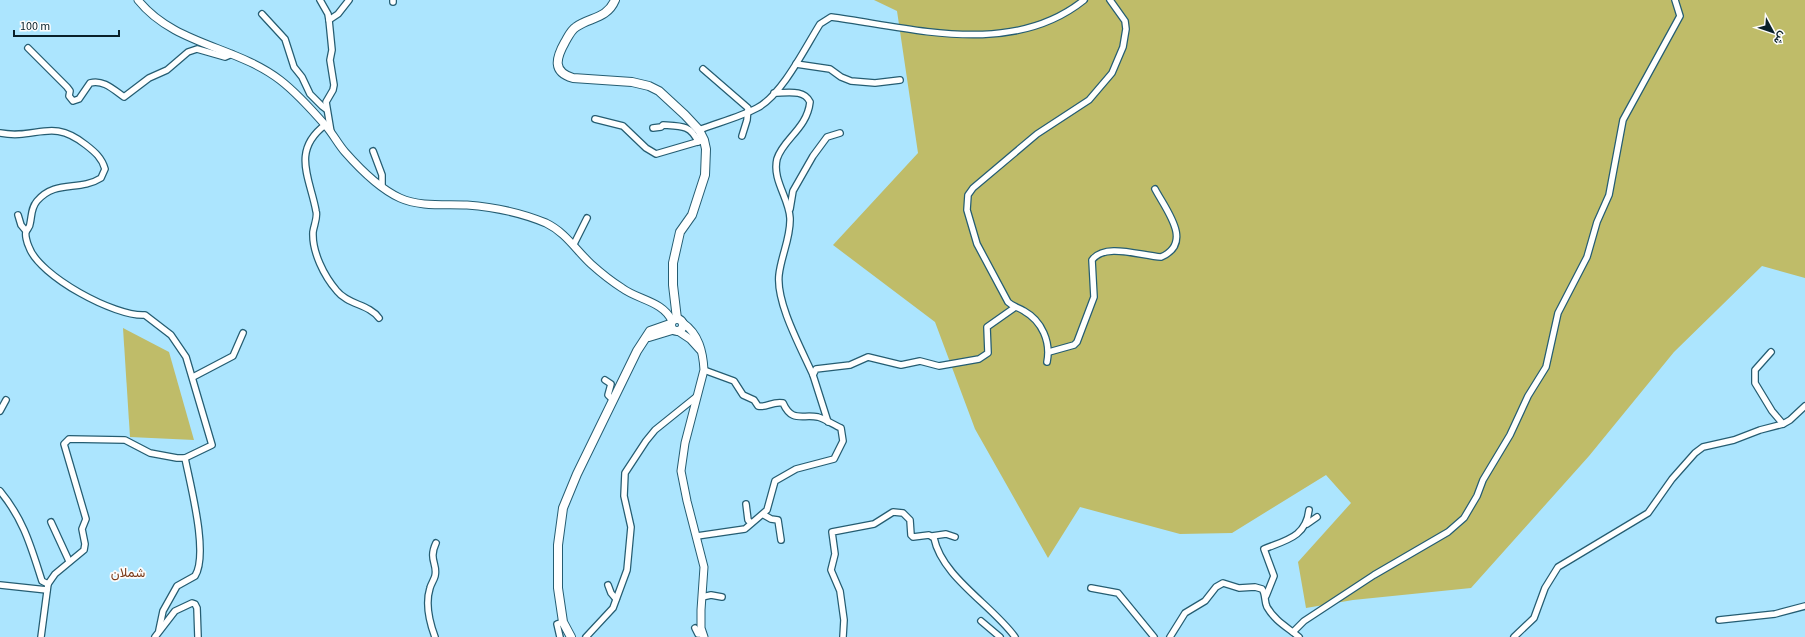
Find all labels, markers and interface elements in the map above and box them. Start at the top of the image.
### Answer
scale bar [14,12,119,38]
north arrow [1753,12,1793,52]
text: 100 m [20,18,50,35]
text: ش [1770,28,1790,48]
district label: شملان [111,564,145,582]

